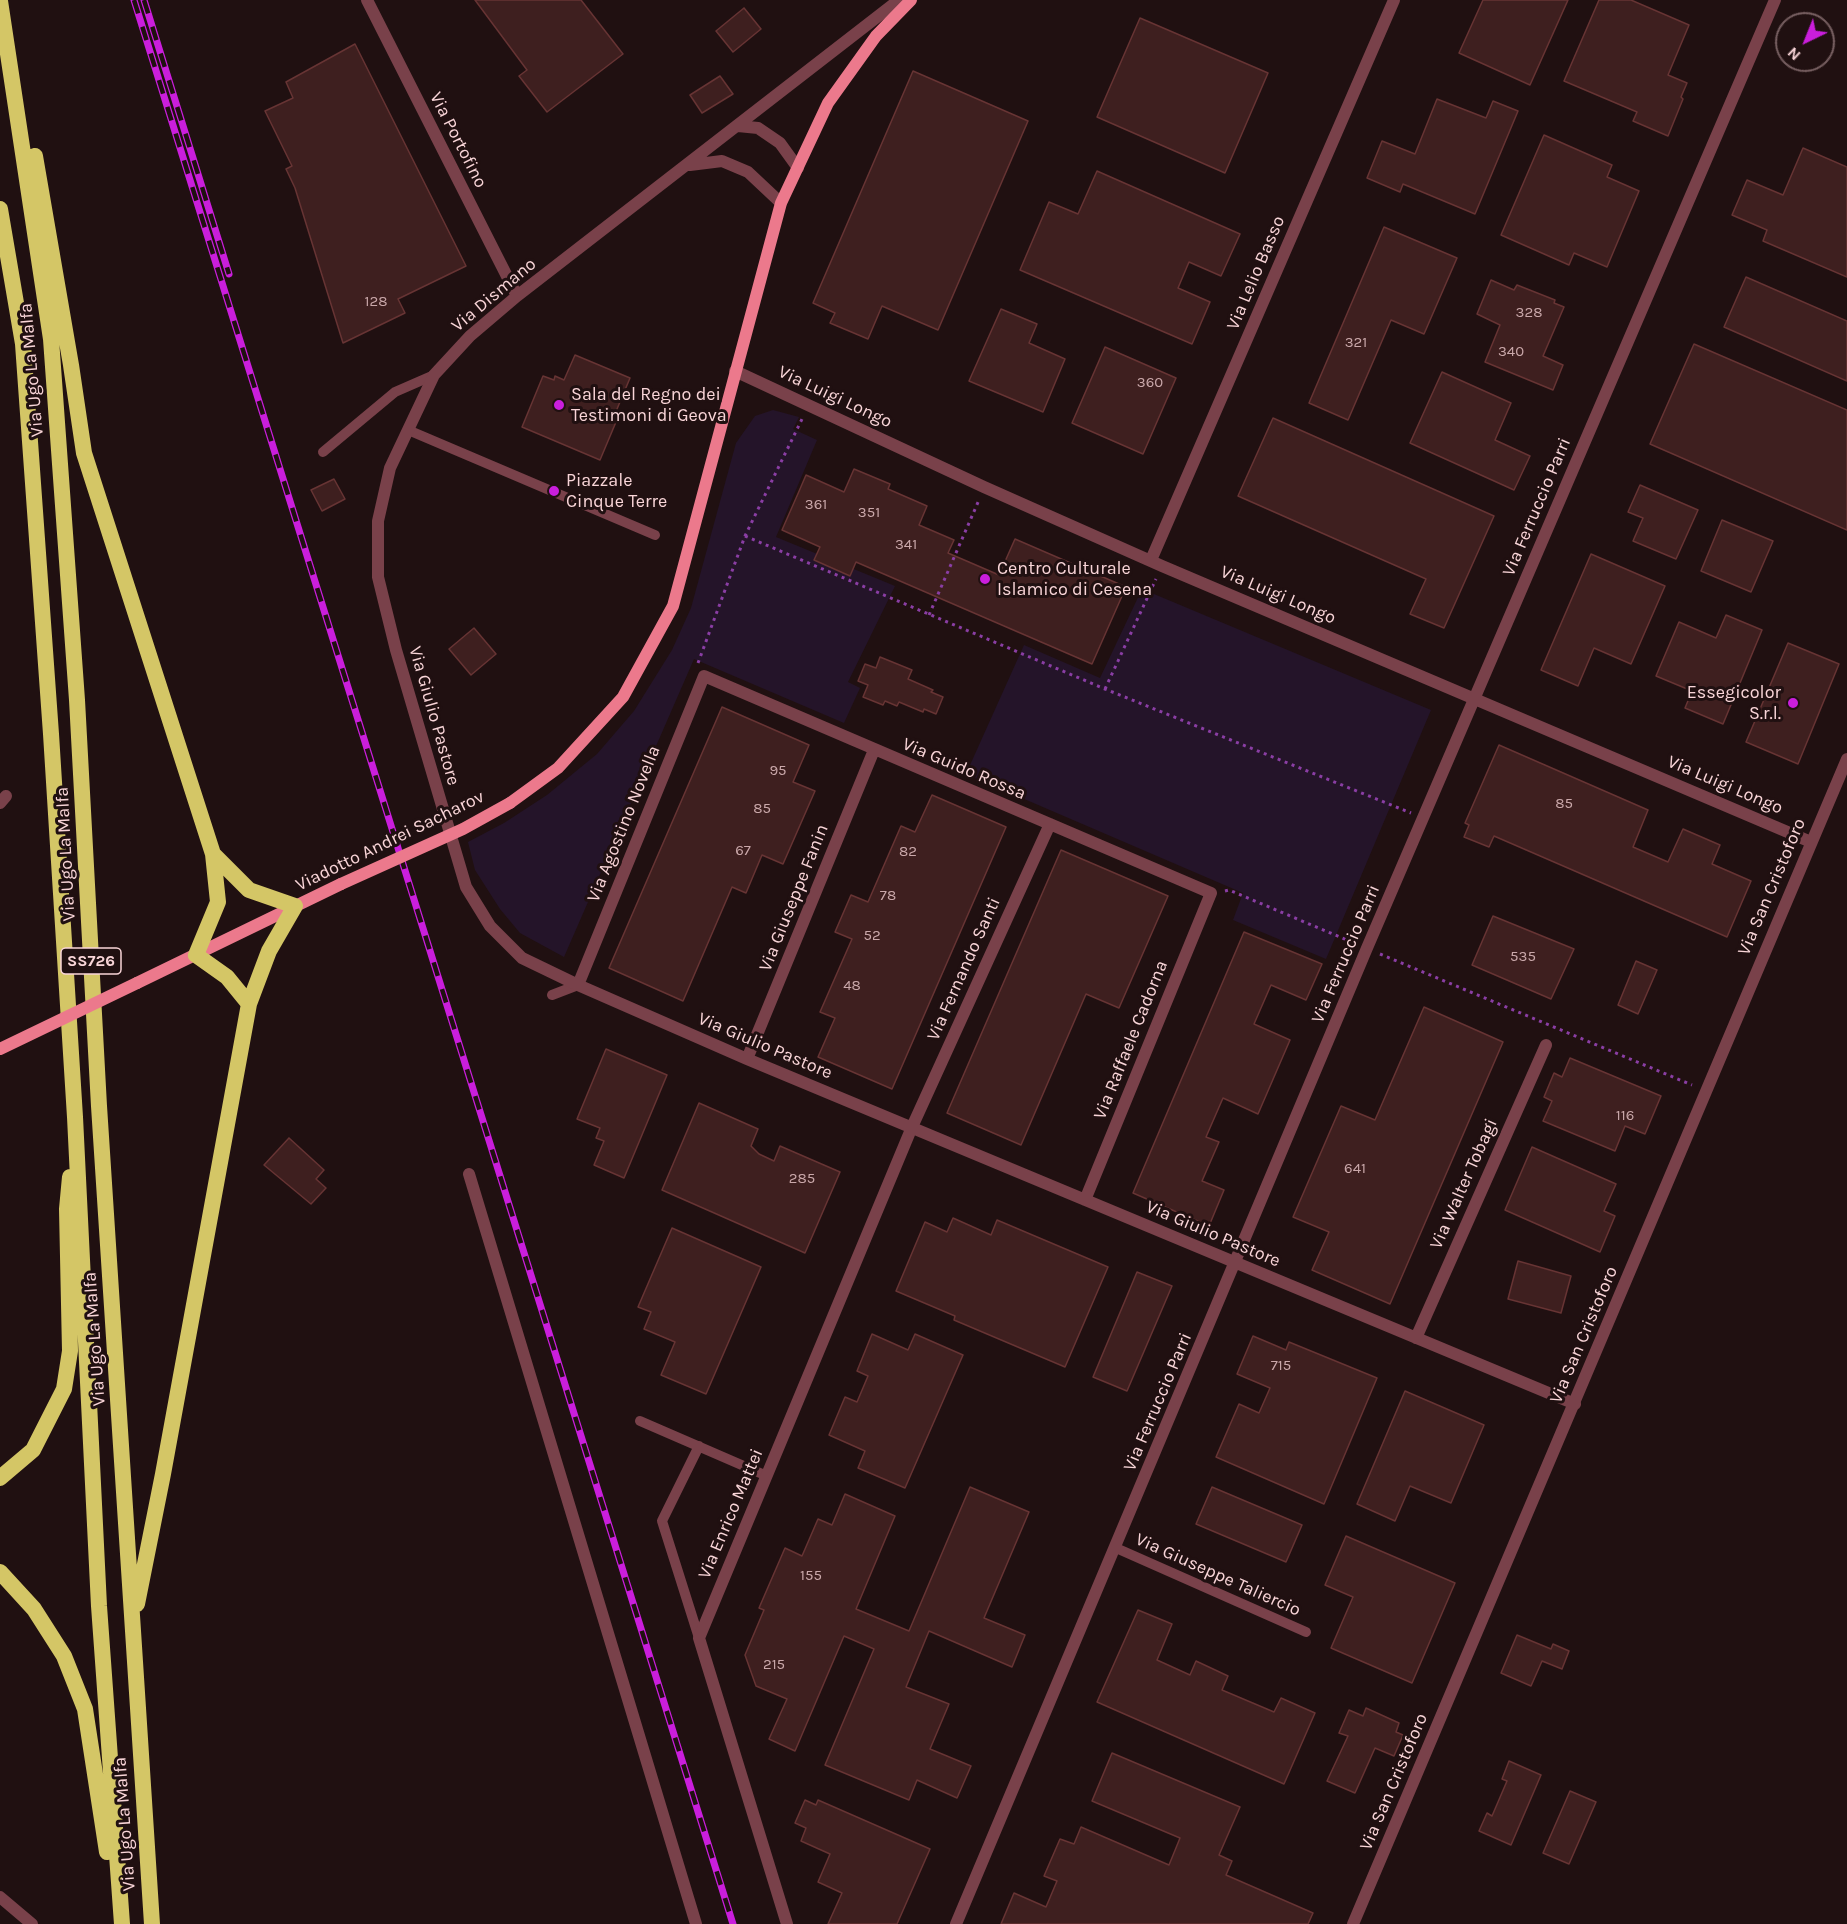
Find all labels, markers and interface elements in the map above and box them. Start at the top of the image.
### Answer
north arrow [1775,12,1835,72]
text: N [1783,43,1804,65]
street label: Via Portofino [425,88,491,192]
street label: Via Lelio Basso [1222,213,1290,333]
street label: Via Dismano [447,253,541,337]
house number: 128 [365,293,387,311]
street label: Via Ugo La Malfa [15,302,49,438]
house number: 328 [1516,304,1542,322]
house number: 321 [1345,334,1367,352]
house number: 340 [1498,343,1524,361]
street label: Via Luigi Longo [775,361,895,433]
house number: 360 [1137,374,1163,392]
place label: Sala del Regno dei Testimoni di Geova [571,384,727,426]
marker: Sala del Regno dei Testimoni di Geova [552,398,566,412]
street label: Via Ferruccio Parri [1498,435,1576,579]
place label: Piazzale Cinque Terre [566,470,667,512]
marker: Piazzale Cinque Terre [547,484,561,498]
house number: 361 [805,496,827,514]
house number: 351 [858,504,880,522]
house number: 341 [895,536,917,554]
place label: Centro Culturale Islamico di Cesena [997,558,1152,600]
street label: Via Luigi Longo [1217,561,1339,629]
marker: Centro Culturale Islamico di Cesena [978,572,992,586]
street label: Via Giulio Pastore [404,644,464,788]
place label: Essegicolor S.r.l. [1687,682,1781,724]
marker: Essegicolor S.r.l. [1786,696,1800,710]
street label: Via Guido Rossa [899,733,1029,805]
street label: Via Agostino Novella [583,743,665,905]
street label: Via Luigi Longo [1664,751,1786,819]
house number: 95 [769,762,787,780]
street label: Via Ugo La Malfa [52,786,80,922]
street label: Viadotto Andrei Sacharov [292,786,488,896]
house number: 85 [1555,795,1573,813]
house number: 85 [753,800,771,818]
street label: Via San Cristoforo [1733,815,1811,959]
street label: Via Giuseppe Fanin [755,821,833,975]
house number: 67 [735,842,751,860]
house number: 82 [899,843,917,861]
street label: Via Ferruccio Parri [1307,882,1385,1026]
house number: 78 [880,887,896,905]
street label: Via Fernando Santi [923,894,1005,1044]
house number: 52 [863,927,881,945]
road number: SS726 [61,948,121,974]
house number: 535 [1510,948,1536,966]
street label: Via Raffaele Cadorna [1089,957,1173,1123]
house number: 48 [843,977,861,995]
street label: Via Giulio Pastore [695,1008,835,1084]
house number: 116 [1616,1107,1634,1125]
street label: Via Walter Tobagi [1426,1115,1502,1253]
house number: 641 [1344,1160,1366,1178]
house number: 285 [789,1170,815,1188]
street label: Via Giulio Pastore [1143,1196,1283,1272]
street label: Via San Cristoforo [1545,1263,1623,1407]
street label: Via Ugo La Malfa [80,1271,110,1407]
street label: Via Ferruccio Parri [1119,1330,1197,1474]
house number: 715 [1271,1357,1291,1375]
street label: Via Enrico Mattei [694,1446,768,1582]
street label: Via Giuseppe Taliercio [1132,1529,1304,1621]
house number: 155 [800,1567,822,1585]
house number: 215 [763,1656,785,1674]
street label: Via San Cristoforo [1355,1710,1433,1854]
street label: Via Ugo La Malfa [110,1756,140,1892]

